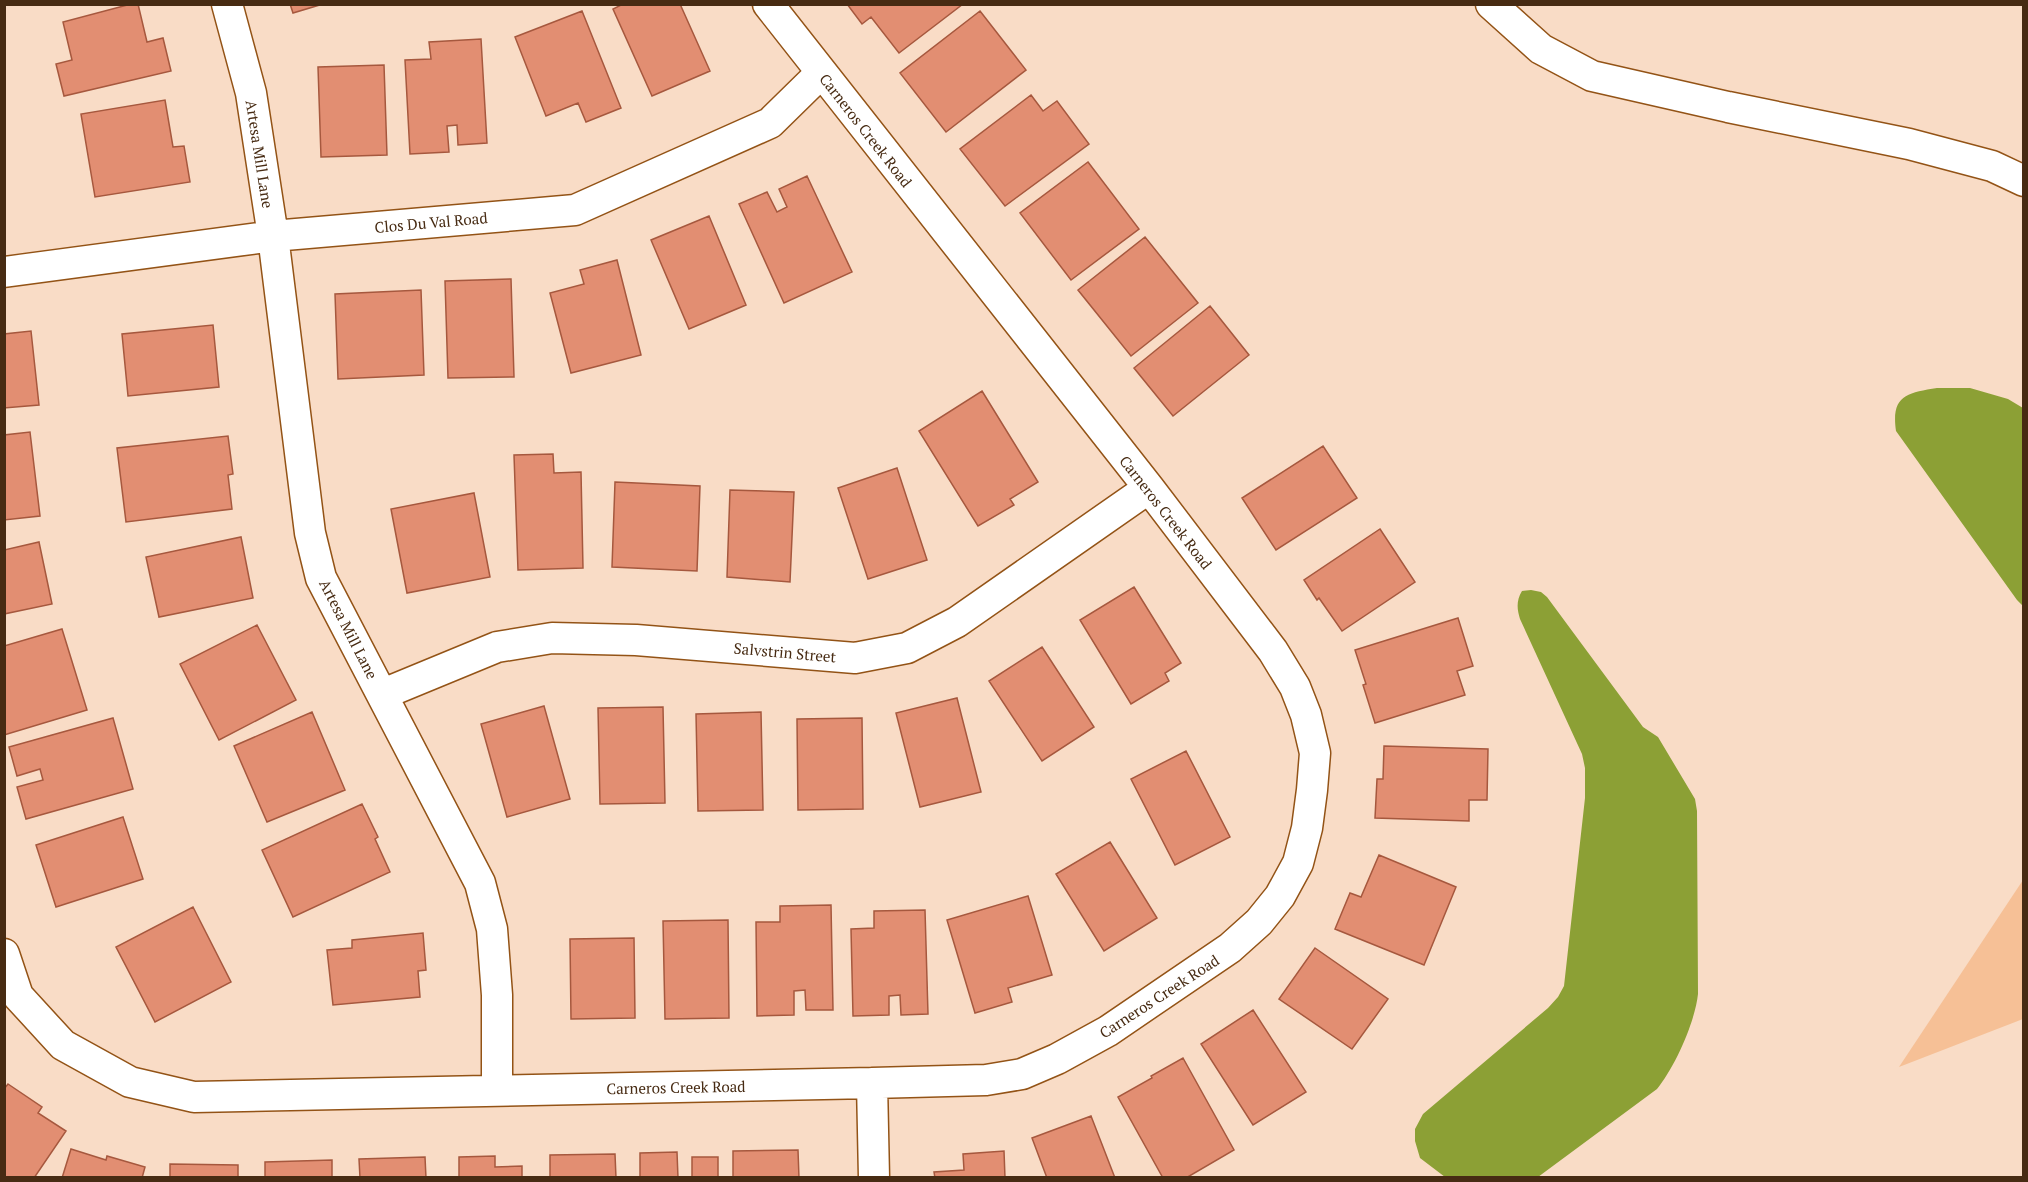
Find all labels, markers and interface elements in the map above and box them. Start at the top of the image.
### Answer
street label: Carneros Creek Road [815,69,917,191]
street label: Artesa Mill Lane [242,98,278,210]
street label: Clos Du Val Road [374,207,488,237]
street label: Carneros Creek Road [1115,451,1217,573]
street label: Artesa Mill Lane [315,576,383,682]
street label: Salvstrin Street [733,638,837,666]
street label: Carneros Creek Road [1095,950,1223,1042]
street label: Carneros Creek Road [606,1076,746,1098]

